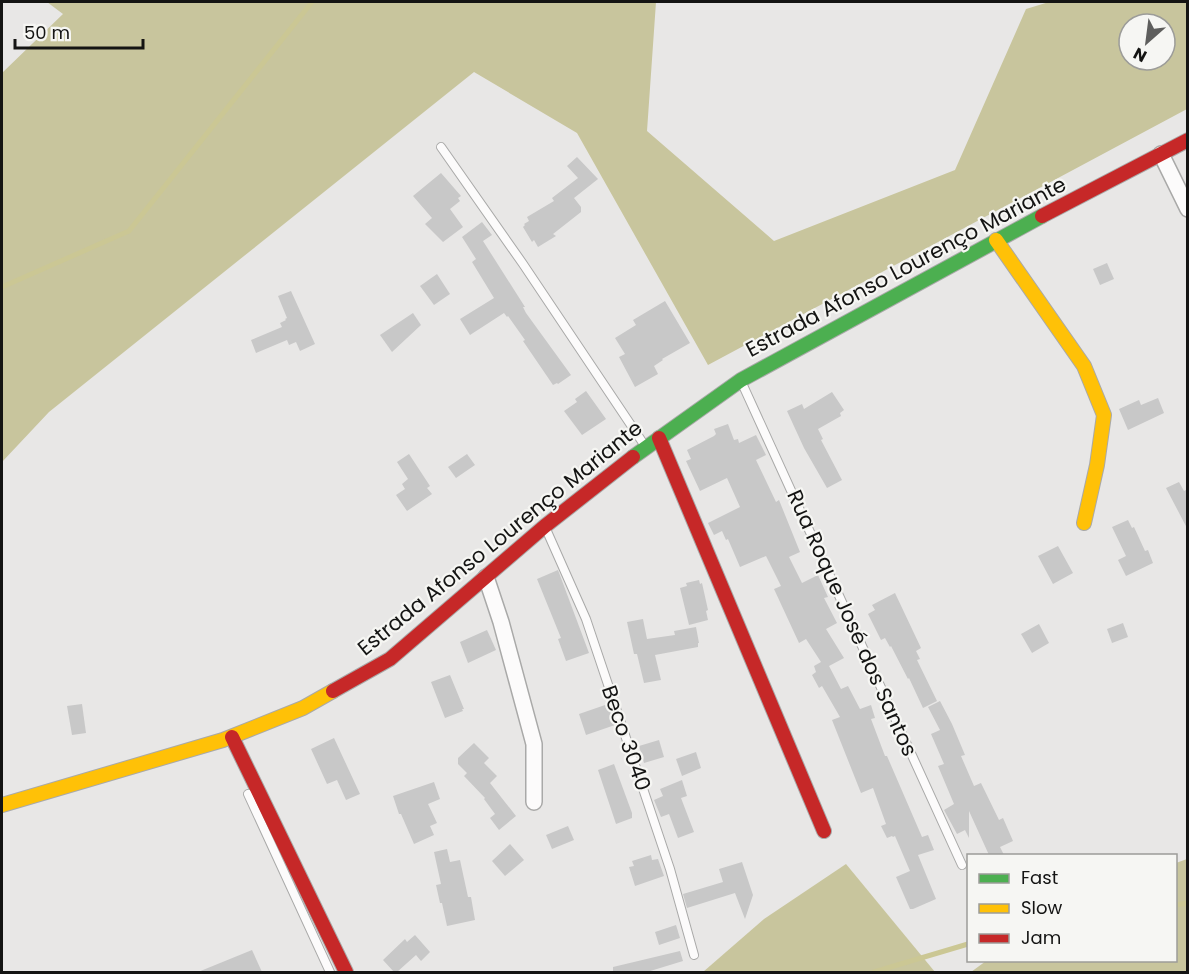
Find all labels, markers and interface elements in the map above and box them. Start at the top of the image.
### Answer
scale bar [15,12,142,50]
north arrow [1117,12,1177,72]
text: 50 m [24,20,70,45]
text: N [1129,42,1151,68]
street label: Estrada Afonso Lourenço Mariante [740,169,1071,364]
street label: Estrada Afonso Lourenço Mariante [351,413,648,662]
street label: Rua Roque José dos Santos [780,485,924,761]
street label: Beco 3040 [595,681,658,794]
legend [967,854,1177,962]
text: Fast [1021,865,1058,890]
text: Slow [1021,895,1063,920]
text: Jam [1021,925,1061,950]

